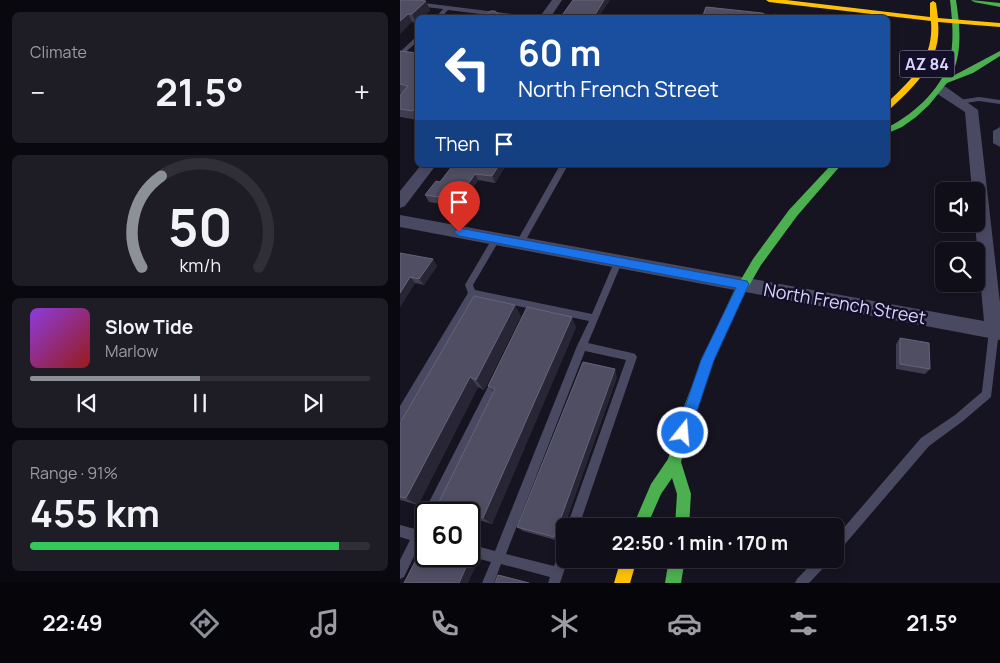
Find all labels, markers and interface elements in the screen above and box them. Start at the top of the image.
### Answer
text: 60 m [518,29,601,77]
icon: left [435,35,500,100]
text: Climate [30,41,87,63]
road number: AZ 84 [900,51,954,78]
text: 21.5° [155,65,244,117]
text: − [30,73,45,111]
text: + [354,73,370,111]
text: North French Street [518,74,719,104]
icon: arrive [490,130,518,158]
text: Then [435,131,480,157]
pin [438,181,480,232]
map controls [935,182,985,292]
button: sound [935,182,985,232]
icon: arrive [445,188,473,216]
text: 50 [168,191,232,262]
button: search [935,242,985,292]
text: km/h [179,253,221,277]
street label: North French Street [762,277,928,329]
text: Slow Tide [105,314,193,340]
text: Marlow [105,340,158,362]
icon: previous [73,389,101,417]
icon: pause [186,389,214,417]
icon: next [299,389,327,417]
position arrow [656,406,708,458]
text: Range · 91% [30,462,118,484]
text: 455 km [30,486,160,538]
speed limit sign: 60 [415,502,480,567]
text: 22:50 · 1 min · 170 m [612,530,788,556]
icon: directions [187,606,222,641]
icon: music [307,606,342,641]
icon: phone [427,606,462,641]
icon: climate [547,606,582,641]
icon: car [667,606,702,641]
icon: filters [786,606,821,641]
text: 22:49 [42,608,103,638]
text: 21.5° [906,608,958,638]

